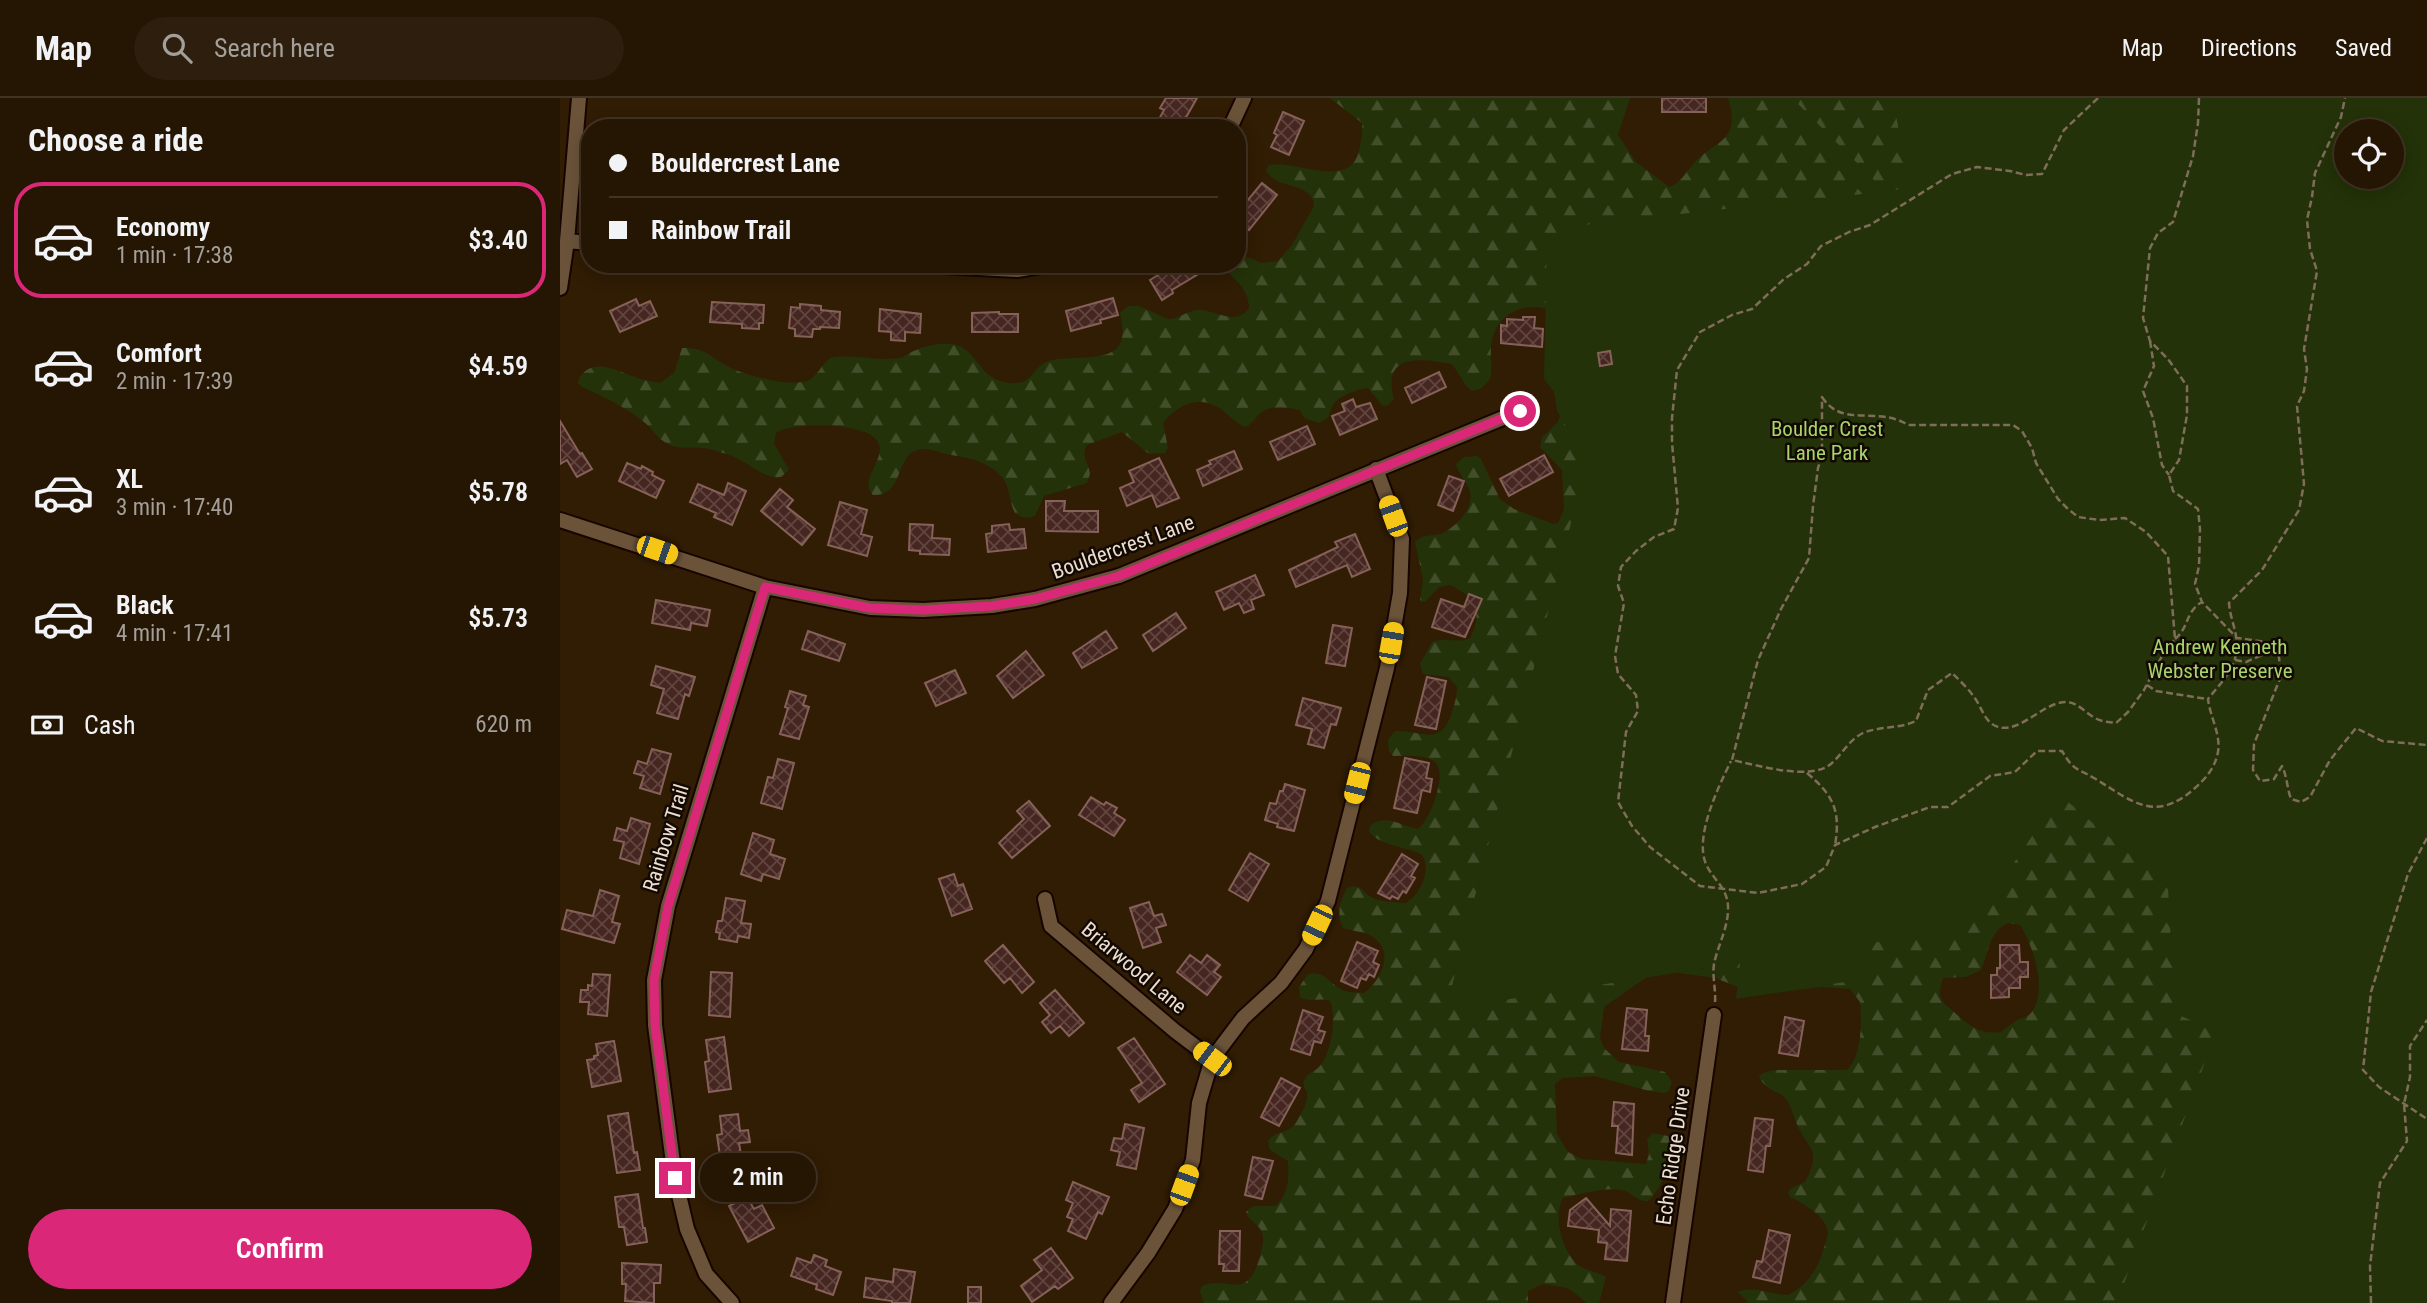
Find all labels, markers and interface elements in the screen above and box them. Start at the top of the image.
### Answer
search box [134,17,624,80]
text: Map [35,29,92,68]
icon: search [158,29,196,67]
text: Search here [214,33,335,63]
text: Map [2122,34,2163,62]
text: Directions [2201,34,2297,62]
text: Saved [2335,34,2392,62]
map controls [2334,119,2404,189]
button: locate [2334,119,2404,189]
text: Choose a ride [28,121,203,159]
text: Bouldercrest Lane [651,148,840,178]
icon: car [32,209,95,272]
text: Economy [116,212,210,242]
text: Rainbow Trail [651,215,791,245]
text: $3.40 [468,225,528,255]
text: 1 min · 17:38 [116,242,233,269]
icon: car [32,335,95,398]
text: Comfort [116,338,202,368]
text: $4.59 [468,351,528,381]
text: 2 min · 17:39 [116,368,233,395]
route start [1504,395,1536,427]
park label: Boulder Crest Lane Park [1771,417,1883,465]
icon: car [32,461,95,524]
text: XL [116,464,143,494]
text: $5.78 [468,477,528,507]
car [1376,493,1411,539]
text: 3 min · 17:40 [116,494,233,521]
street label: Bouldercrest Lane [1048,510,1198,584]
car [634,533,681,567]
icon: car [32,587,95,650]
text: Black [116,590,174,620]
text: $5.73 [468,603,528,633]
text: 4 min · 17:41 [116,620,233,647]
car [1378,620,1405,666]
park label: Andrew Kenneth Webster Preserve [2147,635,2293,683]
icon: cash [28,706,66,744]
text: Cash [84,710,136,740]
text: 620 m [475,711,532,738]
car [1342,760,1373,806]
street label: Rainbow Trail [638,781,694,895]
car [1299,902,1336,948]
street label: Briarwood Lane [1077,917,1191,1019]
car [1189,1038,1236,1080]
street label: Echo Ridge Drive [1651,1085,1695,1226]
callout: 2 min [700,1154,815,1202]
route end [659,1162,691,1194]
car [1167,1162,1202,1208]
text: 2 min [733,1164,783,1191]
button: Confirm [28,1209,532,1289]

